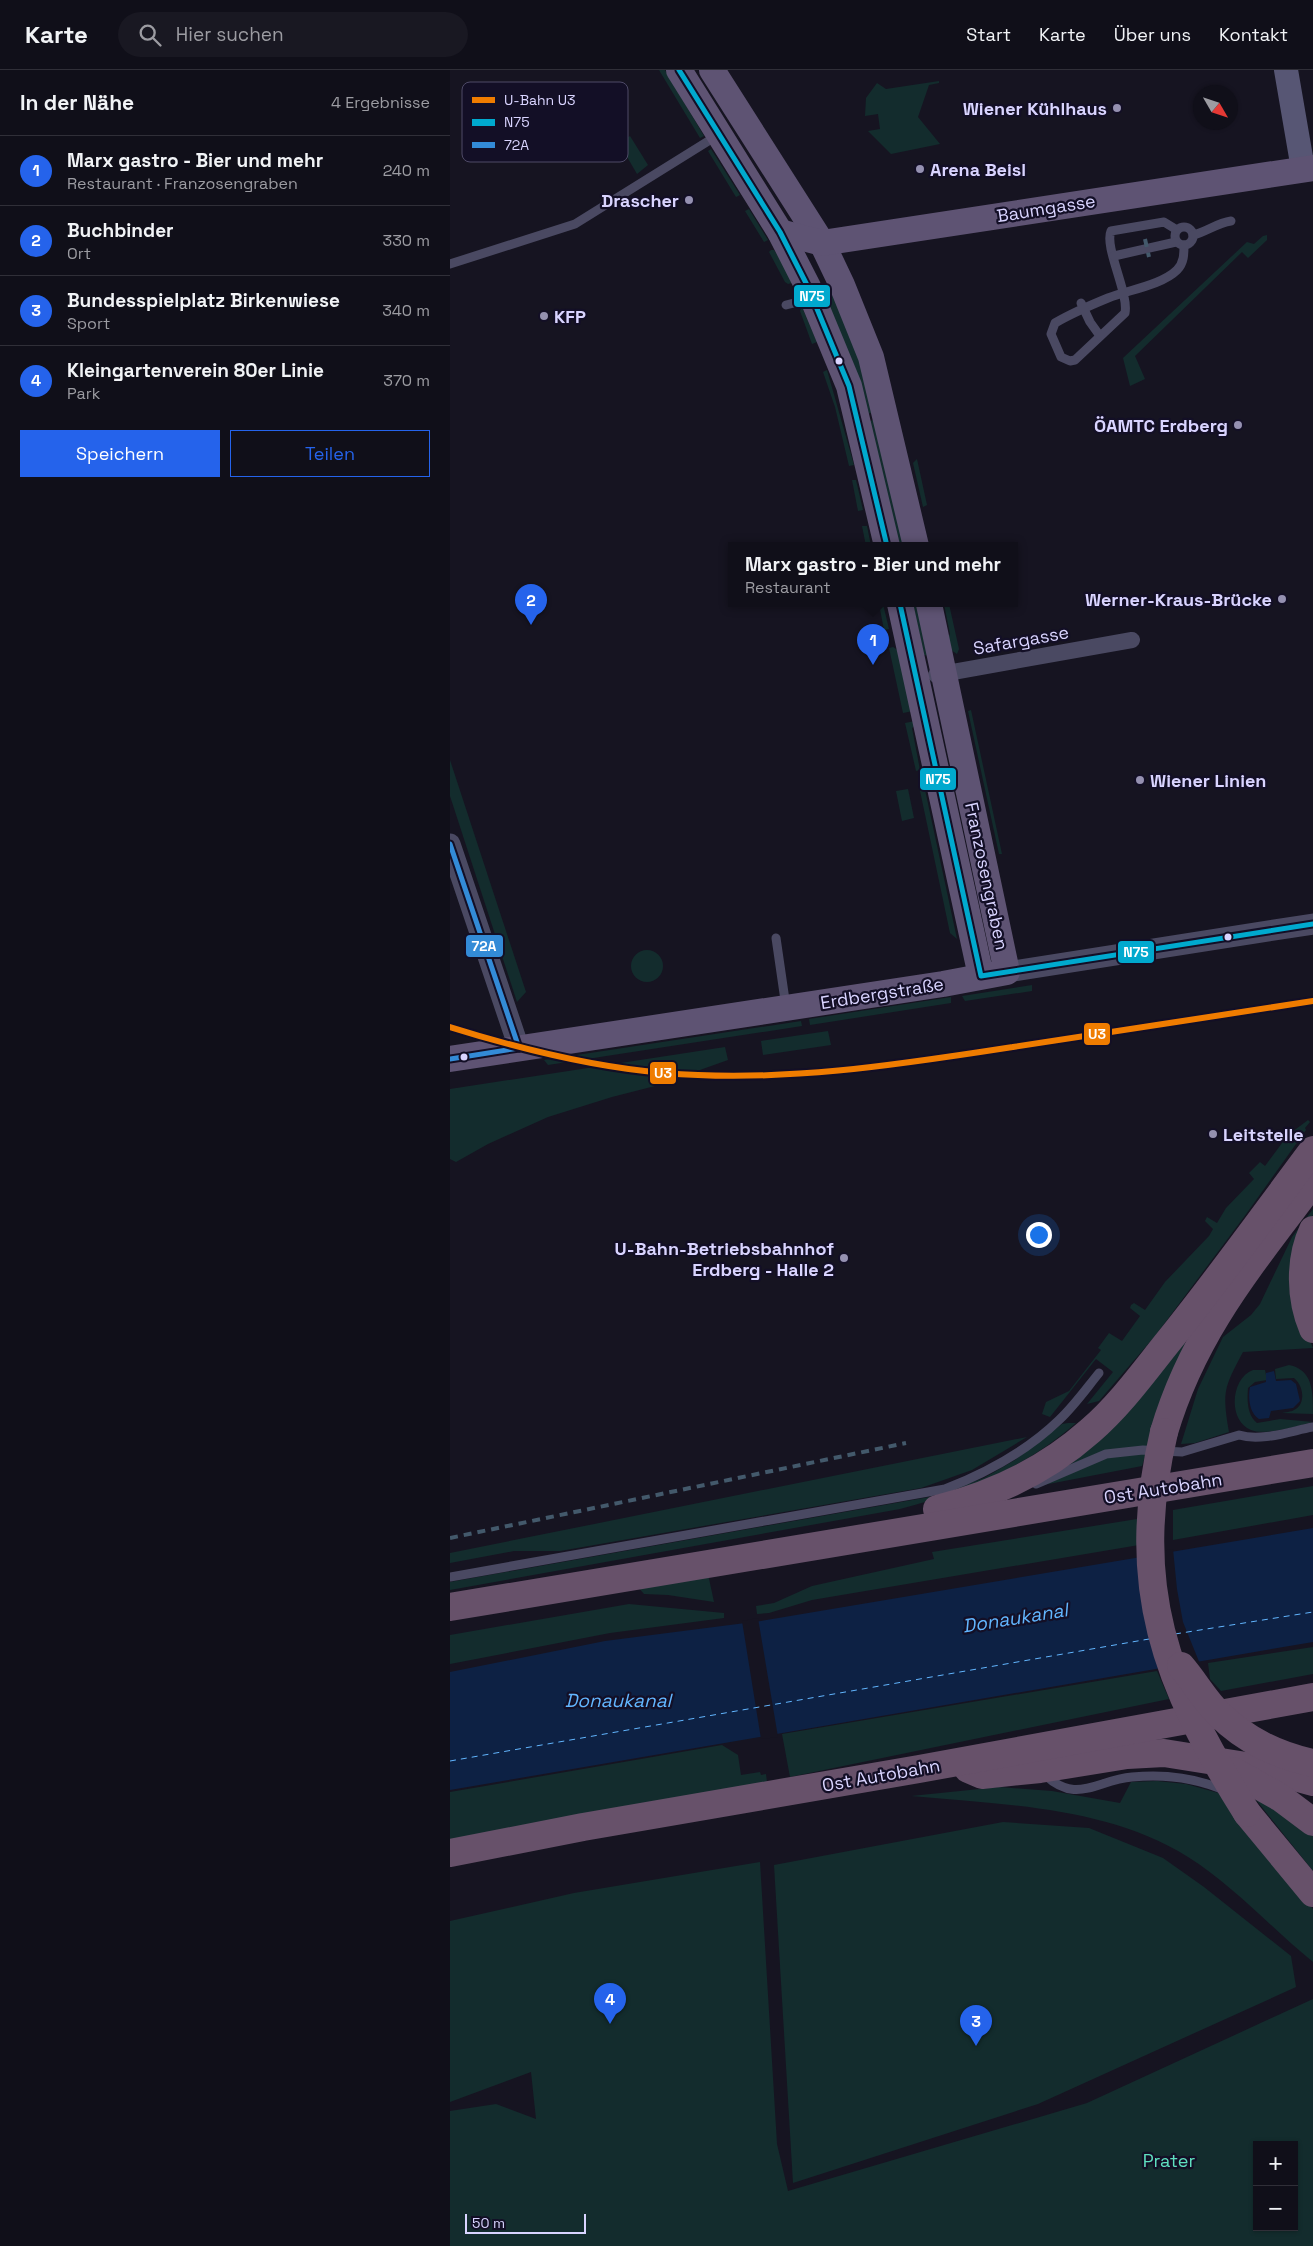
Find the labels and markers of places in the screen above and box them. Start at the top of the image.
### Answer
place label: Wiener Kühlhaus [963,97,1107,120]
marker: Wiener Kühlhaus [1111,102,1123,114]
place label: Arena Beisl [930,158,1026,181]
marker: Arena Beisl [914,163,926,175]
place label: Drascher [601,189,679,212]
marker: Drascher [683,194,695,206]
place label: KFP [554,305,586,328]
marker: KFP [538,310,550,322]
unlabelled marker [834,356,844,366]
place label: ÖAMTC Erdberg [1094,414,1228,437]
marker: ÖAMTC Erdberg [1232,419,1244,431]
pin: 2 [515,584,547,625]
place label: Werner-Kraus-Brücke [1085,588,1272,611]
marker: Werner-Kraus-Brücke [1276,593,1288,605]
pin: 1 [857,624,889,665]
place label: Wiener Linien [1150,769,1266,792]
marker: Wiener Linien [1134,774,1146,786]
unlabelled marker [1223,932,1233,942]
unlabelled marker [459,1052,469,1062]
place label: Leitstelle [1223,1123,1304,1146]
marker: Leitstelle [1207,1128,1219,1140]
place label: U-Bahn-Betriebsbahnhof Erdberg - Halle 2 [615,1237,834,1281]
marker: U-Bahn-Betriebsbahnhof Erdberg - Halle 2 [838,1252,850,1264]
pin: 4 [594,1983,626,2024]
pin: 3 [960,2005,992,2046]

